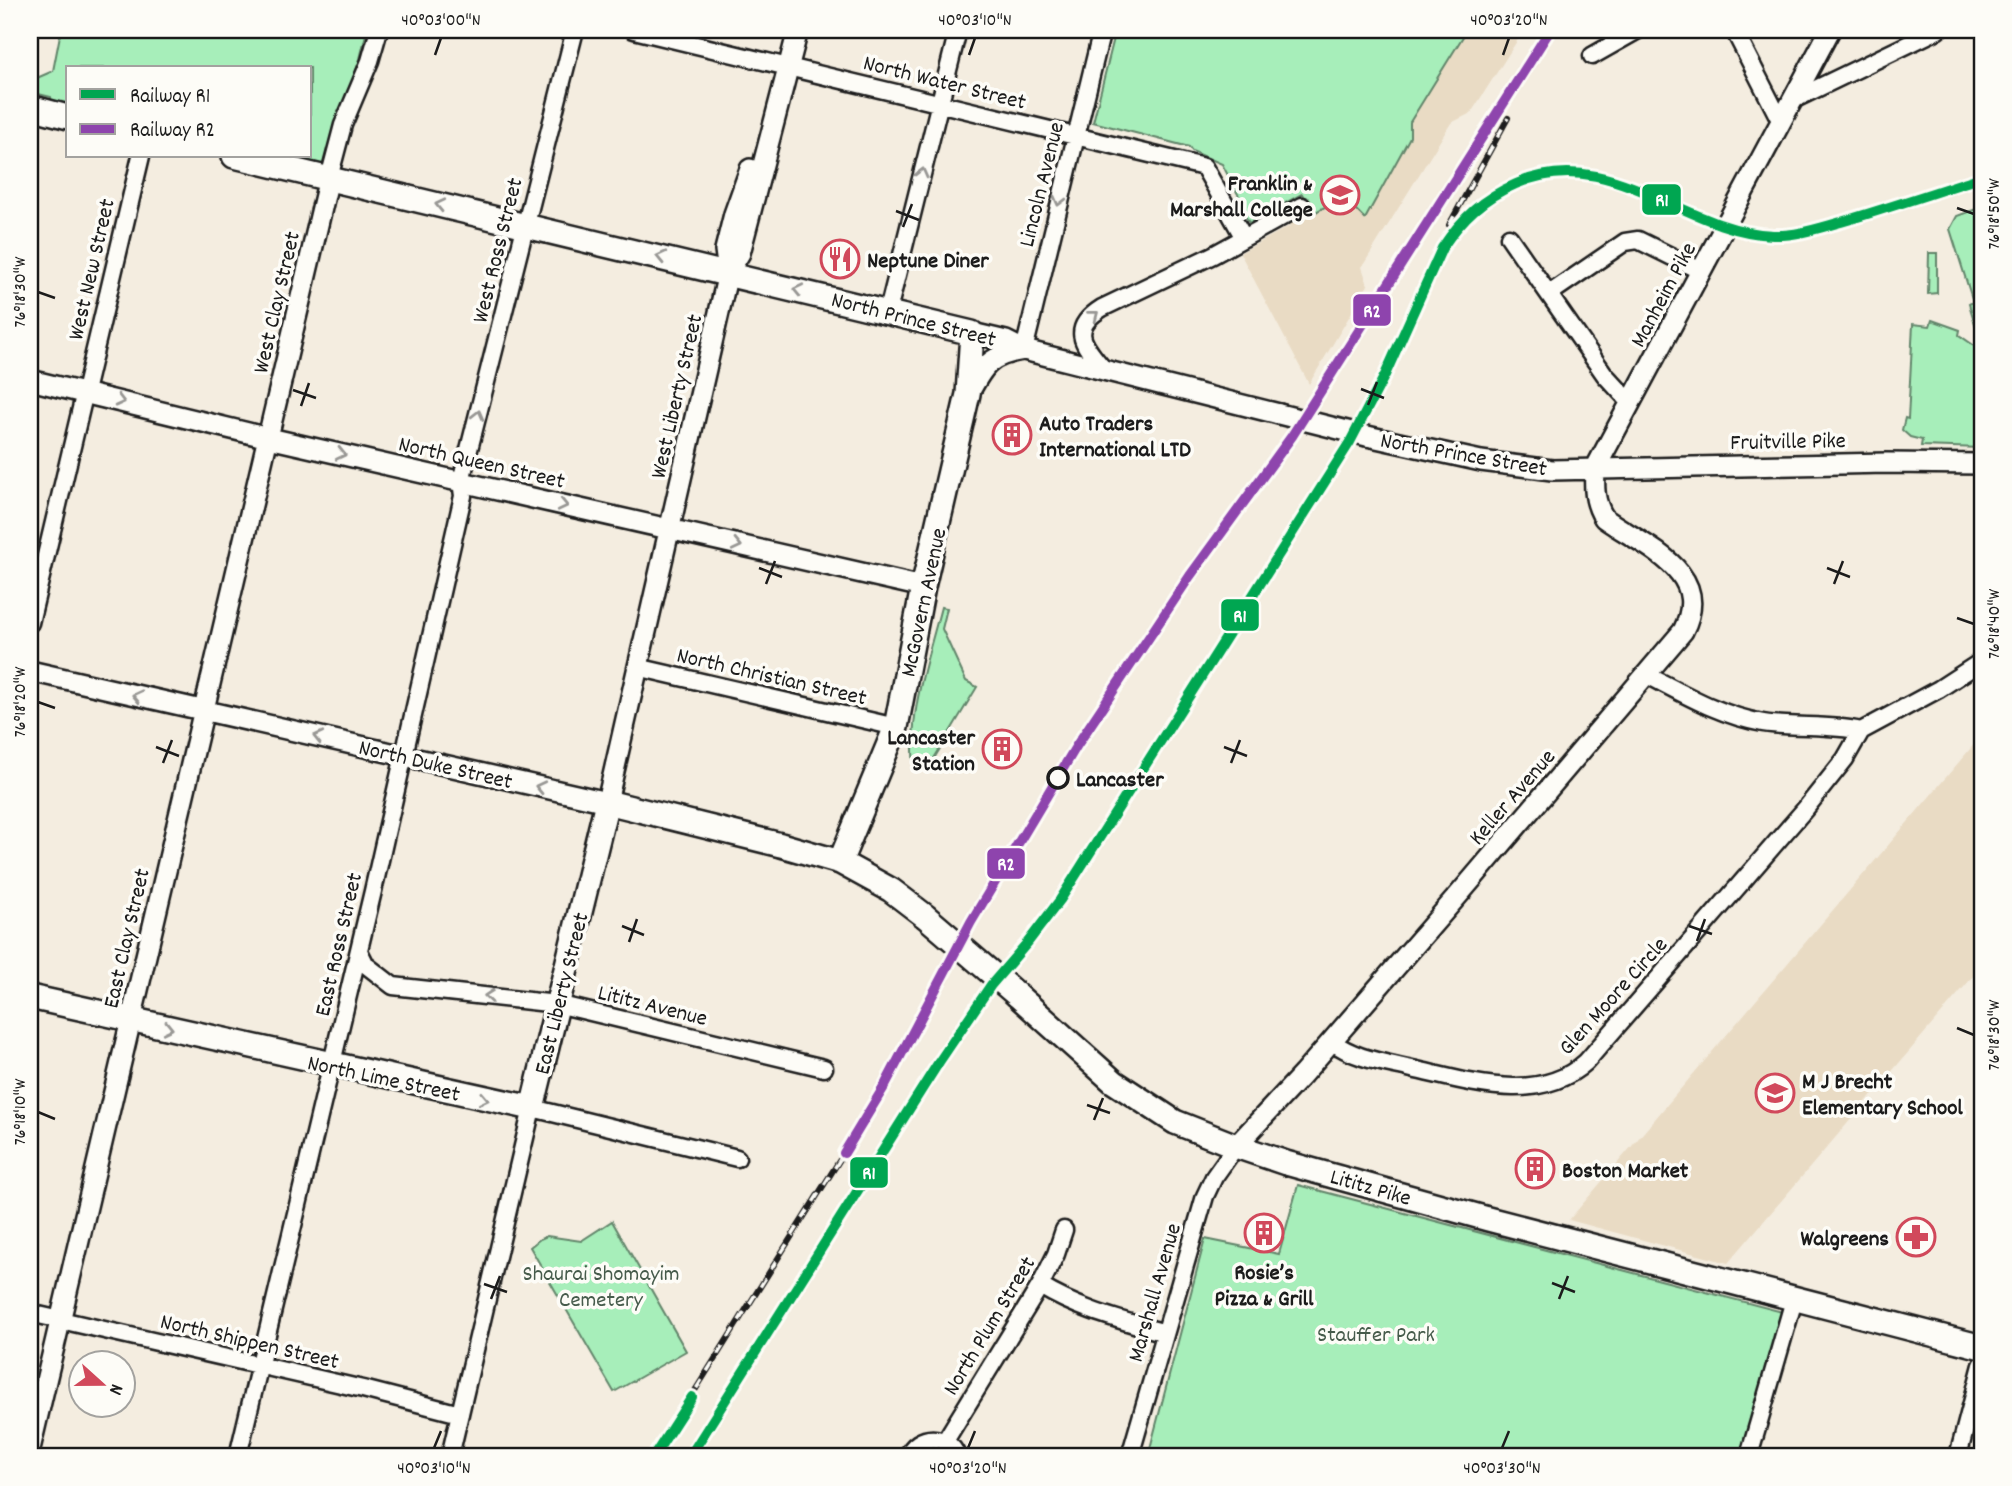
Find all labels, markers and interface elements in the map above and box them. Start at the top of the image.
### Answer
text: 40°03'00"N [401,9,481,34]
text: 40°03'10"N [938,9,1012,34]
text: 40°03'20"N [1470,9,1548,34]
street label: North Water Street [859,48,1029,121]
legend [66,66,312,158]
text: Railway R1 [130,83,210,113]
text: Railway R2 [130,117,215,147]
street label: Lincoln Avenue [1012,119,1075,251]
one-way arrow [914,168,928,180]
place label: Franklin & Marshall College [1170,169,1313,228]
school or university icon: Franklin & Marshall College [1319,174,1361,216]
street label: West Ross Street [465,175,533,327]
text: 76°18'50"W [1983,178,2008,250]
line badge: R1 [1641,183,1682,216]
text: R1 [1655,189,1669,216]
one-way arrow [1053,195,1067,207]
street label: West New Street [61,196,126,344]
one-way arrow [434,199,446,213]
street label: West Clay Street [246,229,311,377]
street label: Manheim Pike [1624,237,1707,354]
restaurant icon: Neptune Diner [819,238,861,280]
place label: Neptune Diner [867,246,989,279]
one-way arrow [655,251,667,265]
text: 76°18'30"W [9,256,34,327]
one-way arrow [792,283,804,298]
street label: North Prince Street [827,285,999,358]
line badge: R2 [1352,293,1392,327]
text: R2 [1363,300,1381,327]
street label: West Liberty Street [643,311,713,482]
one-way arrow [1086,311,1098,324]
one-way arrow [114,393,126,407]
one-way arrow [470,409,484,421]
place label: Auto Traders International LTD [1039,409,1191,468]
building icon: Auto Traders International LTD [991,414,1033,456]
street label: North Prince Street [1377,426,1549,487]
street label: Fruitville Pike [1730,426,1846,461]
street label: North Queen Street [395,429,568,500]
one-way arrow [335,446,347,460]
one-way arrow [557,496,569,511]
street label: McGovern Avenue [894,525,957,680]
one-way arrow [731,537,743,551]
text: 76°18'40"W [1983,588,2008,659]
line badge: R1 [1220,598,1260,632]
text: R1 [1233,605,1247,632]
street label: North Christian Street [673,641,869,716]
text: 76°18'20"W [9,666,34,737]
one-way arrow [132,690,144,704]
place label: Lancaster Station [887,723,975,782]
building icon: Lancaster Station [981,728,1023,770]
one-way arrow [312,731,324,745]
street label: North Duke Street [355,733,515,800]
street label: Keller Avenue [1462,743,1565,854]
place label: Lancaster [1076,765,1164,798]
marker: Lancaster [1047,767,1069,789]
one-way arrow [534,781,546,795]
line badge: R2 [986,847,1026,880]
text: R2 [997,853,1015,880]
street label: East Clay Street [96,866,161,1012]
street label: East Ross Street [308,870,373,1020]
street label: East Liberty Street [527,909,599,1078]
street label: Glen Moore Circle [1552,931,1677,1064]
street label: Lititz Avenue [594,978,710,1037]
one-way arrow [484,988,495,1003]
text: 76°18'30"W [1983,999,2008,1070]
one-way arrow [162,1020,174,1034]
street label: North Lime Street [304,1048,463,1113]
place label: M J Brecht Elementary School [1802,1067,1963,1126]
school or university icon: M J Brecht Elementary School [1754,1072,1796,1114]
text: 76°18'10"W [9,1078,34,1145]
one-way arrow [478,1090,490,1105]
building icon: Boston Market [1514,1148,1556,1190]
line badge: R1 [849,1156,889,1189]
place label: Boston Market [1562,1156,1689,1189]
text: R1 [862,1162,876,1189]
street label: Lititz Pike [1326,1162,1414,1217]
building icon: Rosie’s Pizza & Grill [1243,1212,1285,1254]
pharmacy icon: Walgreens [1895,1216,1937,1258]
street label: Marshall Avenue [1121,1220,1192,1366]
place label: Walgreens [1800,1224,1889,1257]
street label: North Plum Street [936,1251,1046,1403]
place label: Rosie’s Pizza & Grill [1215,1258,1314,1317]
park label: Shaurai Shomayim Cemetery [523,1259,680,1318]
street label: North Shippen Street [157,1307,342,1380]
park label: Stauffer Park [1317,1320,1435,1353]
north arrow [66,1350,136,1420]
text: N [100,1380,129,1398]
text: 40°03'10"N [397,1457,471,1482]
text: 40°03'20"N [929,1457,1007,1482]
text: 40°03'30"N [1463,1457,1541,1482]

